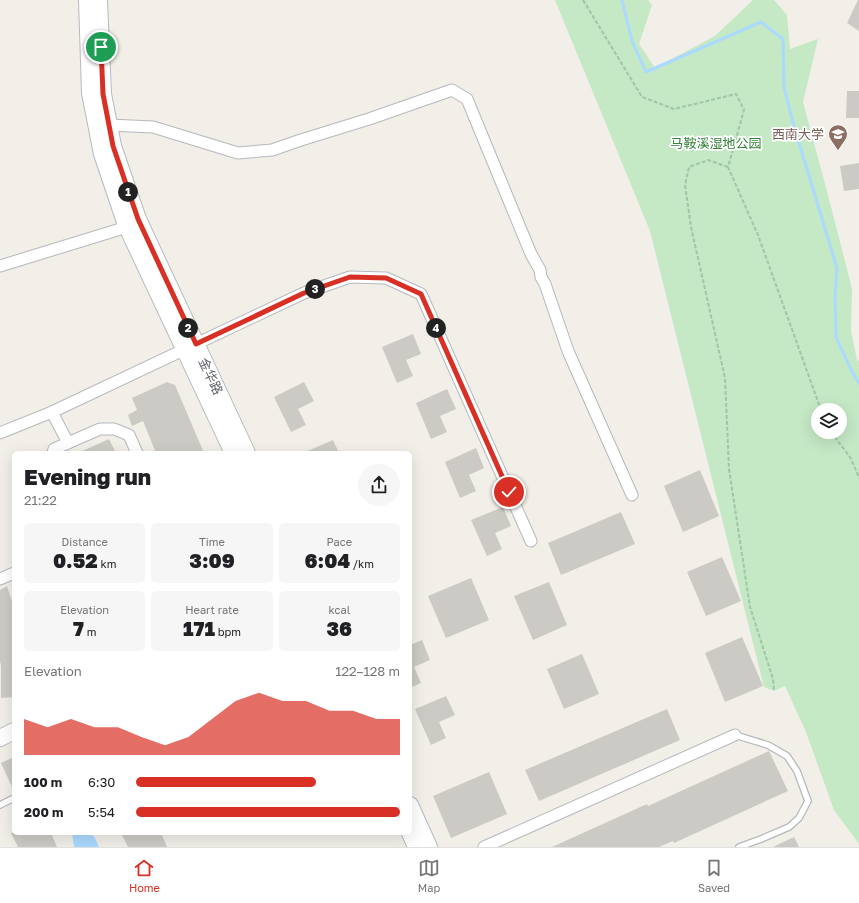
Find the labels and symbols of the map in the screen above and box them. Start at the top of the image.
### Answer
pin [84,30,118,64]
school or university icon: 西南大学 [827,123,849,151]
place label: 西南大学 [772,126,824,142]
park label: 马鞍溪湿地公园 [670,135,762,151]
pin: 1 [118,182,138,202]
pin: 3 [305,279,325,299]
pin: 2 [178,318,198,338]
pin: 4 [426,318,446,338]
street label: 金华路 [196,355,226,397]
pin [492,475,526,509]

